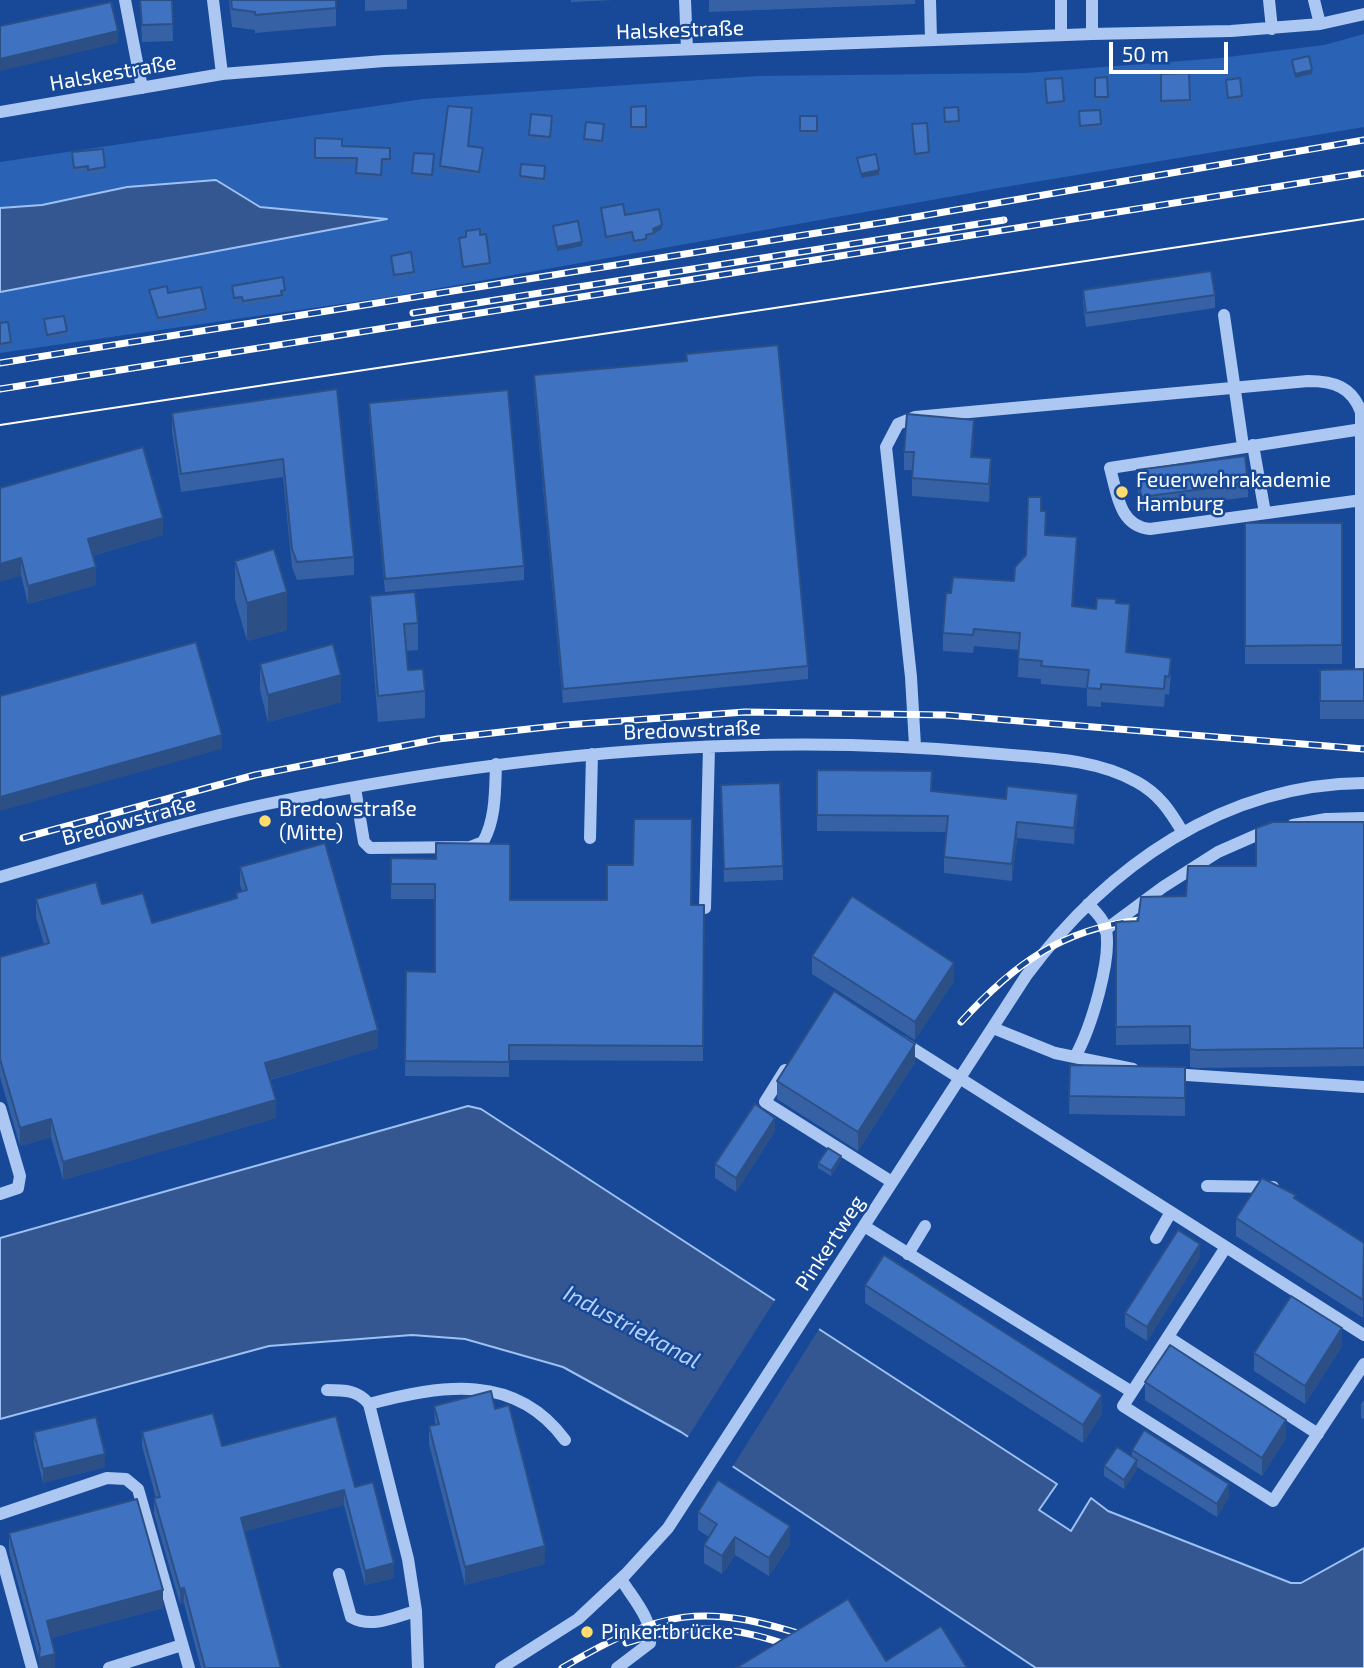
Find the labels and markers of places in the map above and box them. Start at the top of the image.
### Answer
place label: Feuerwehrakademie Hamburg [1136,467,1331,517]
marker: Feuerwehrakademie Hamburg [1114,484,1130,500]
place label: Bredowstraße (Mitte) [279,796,417,846]
marker: Bredowstraße (Mitte) [257,813,273,829]
place label: Pinkertbrücke [601,1619,733,1645]
marker: Pinkertbrücke [579,1624,595,1640]

